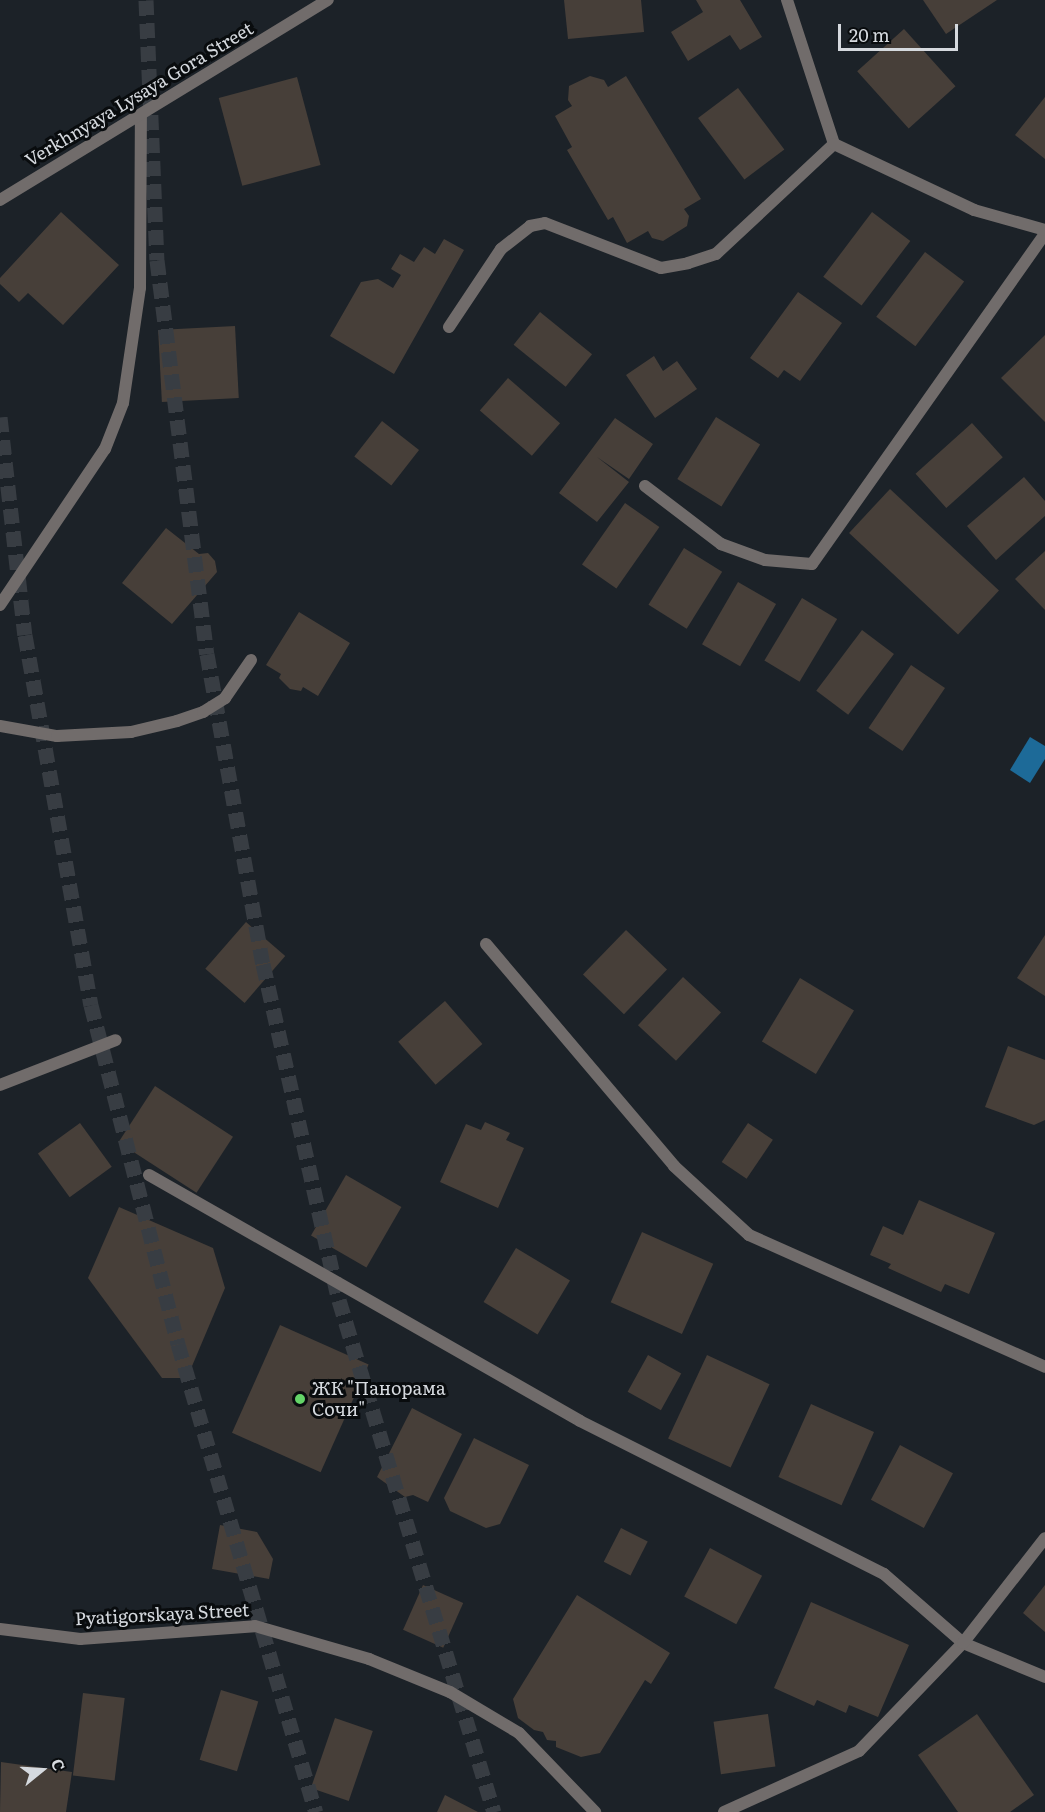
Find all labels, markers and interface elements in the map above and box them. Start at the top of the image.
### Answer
scale bar [841,12,961,50]
street label: Verkhnyaya Lysaya Gora Street [21,17,257,171]
text: 20 m [849,21,890,48]
place label: ЖК "Панорама Сочи" [312,1378,446,1420]
marker: ЖК "Панорама Сочи" [293,1392,307,1406]
street label: Pyatigorskaya Street [74,1599,250,1629]
north arrow [12,1740,72,1800]
text: С [46,1755,72,1774]

